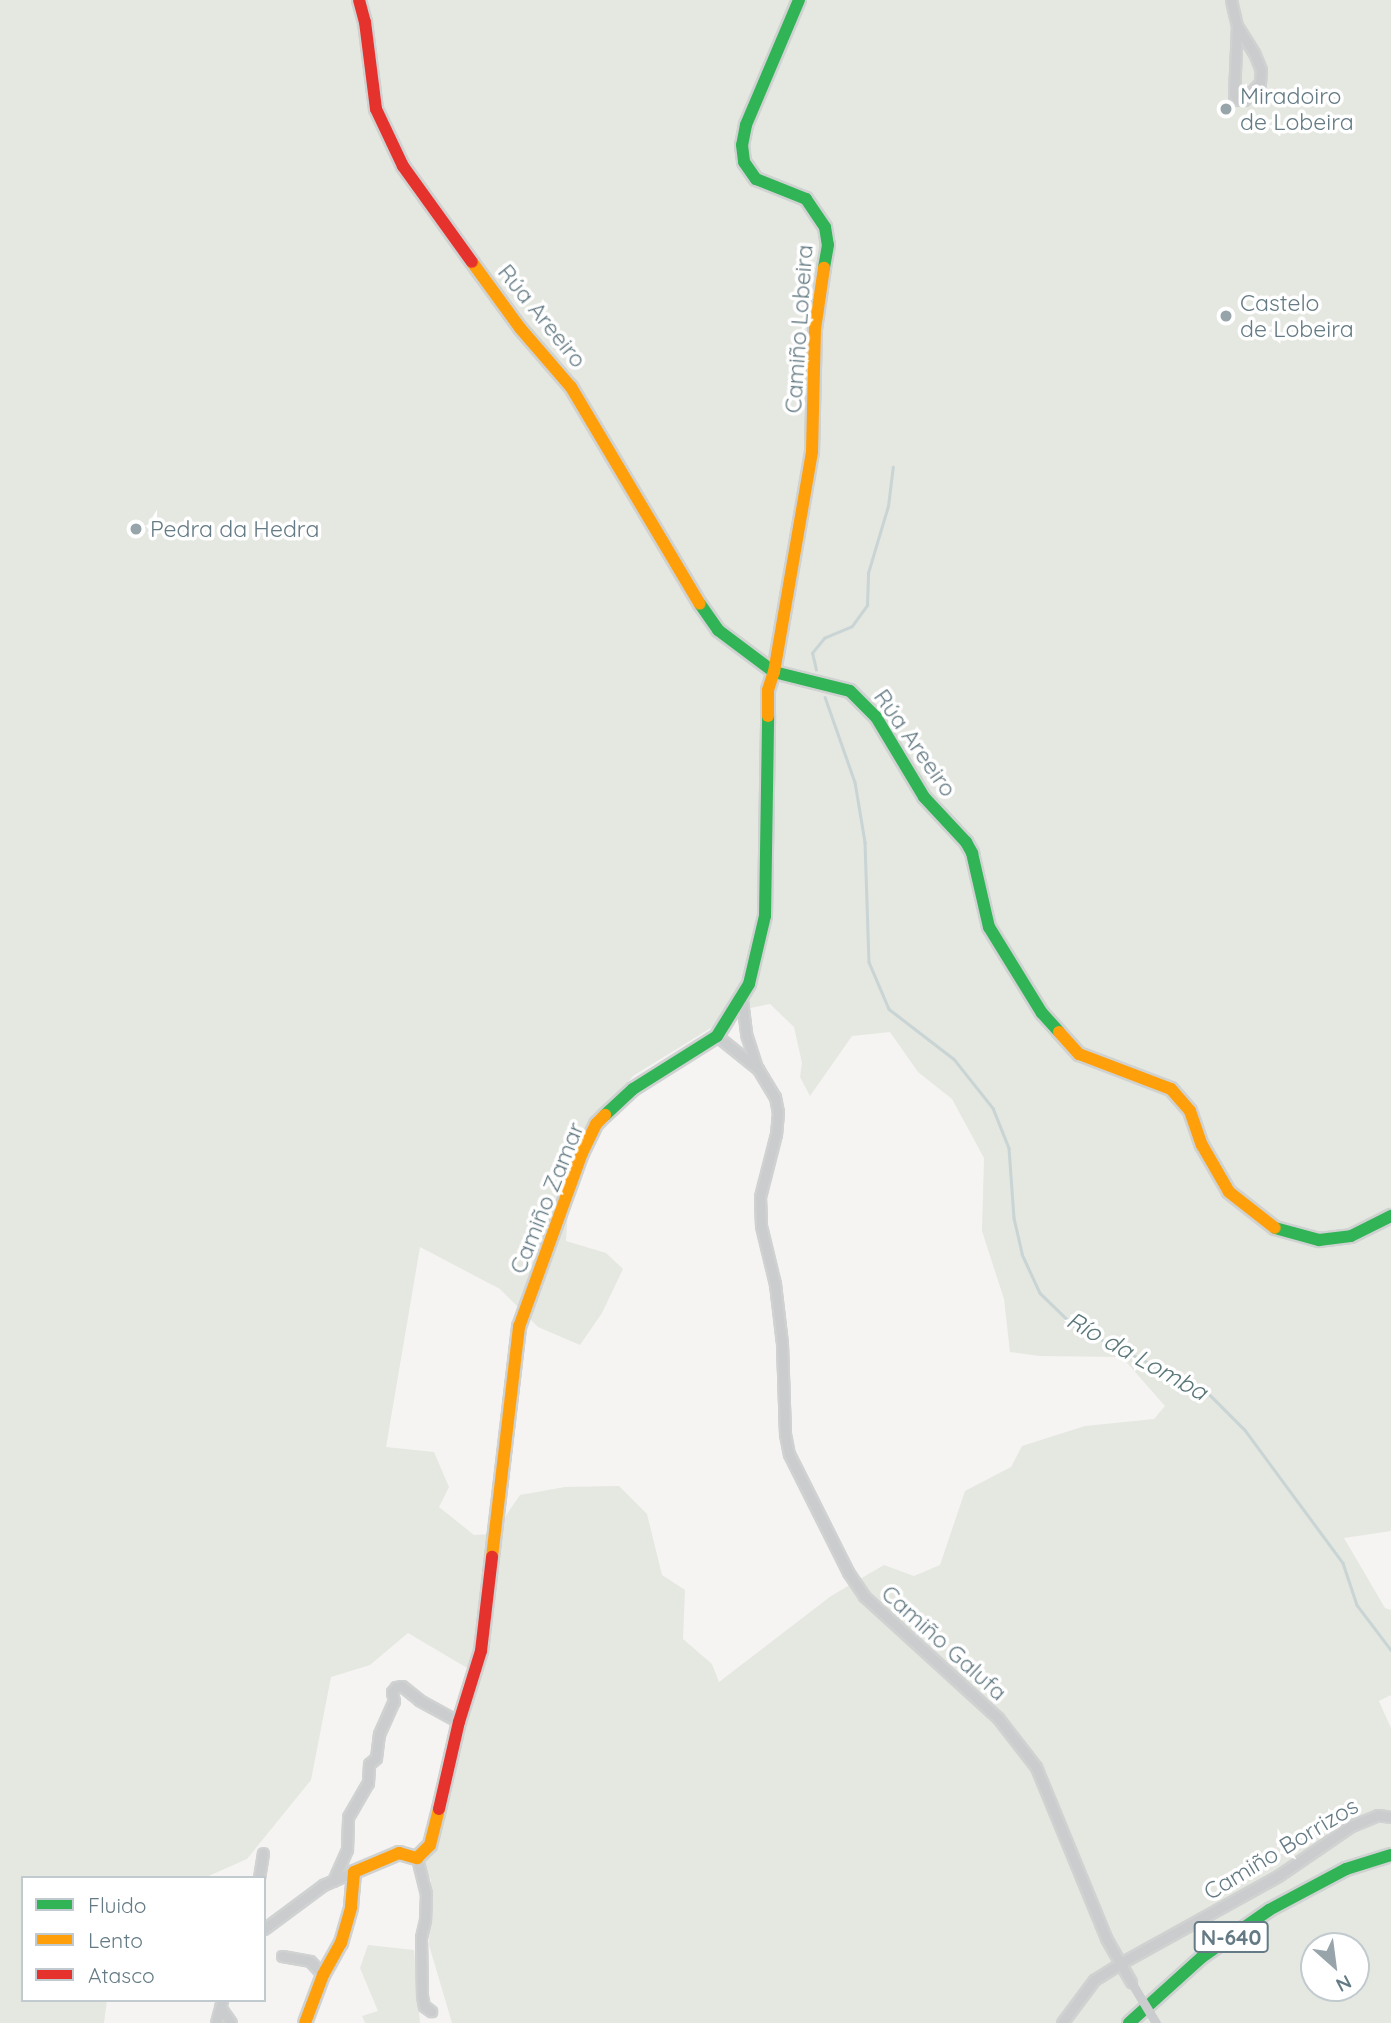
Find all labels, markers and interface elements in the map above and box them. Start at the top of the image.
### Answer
place label: Miradoiro de Lobeira [1240,82,1354,136]
marker: Miradoiro de Lobeira [1218,101,1234,117]
street label: Camiño Lobeira [779,244,819,414]
street label: Rúa Areeiro [492,259,592,373]
place label: Castelo de Lobeira [1240,289,1354,343]
marker: Castelo de Lobeira [1218,308,1234,324]
place label: Pedra da Hedra [150,515,319,543]
marker: Pedra da Hedra [128,521,144,537]
street label: Rúa Areeiro [868,684,962,802]
street label: Camiño Zamar [504,1118,590,1278]
water label: Río da Lomba [1062,1306,1212,1406]
street label: Camiño Galufa [876,1580,1012,1706]
street label: Camiño Borrizos [1199,1792,1363,1906]
legend [21,1876,266,2002]
text: Fluido [88,1892,146,1918]
road number: N-640 [1192,1920,1270,1954]
text: Lento [88,1927,143,1953]
north arrow [1300,1932,1370,2002]
text: Atasco [88,1962,155,1988]
text: N [1332,1970,1356,1998]

